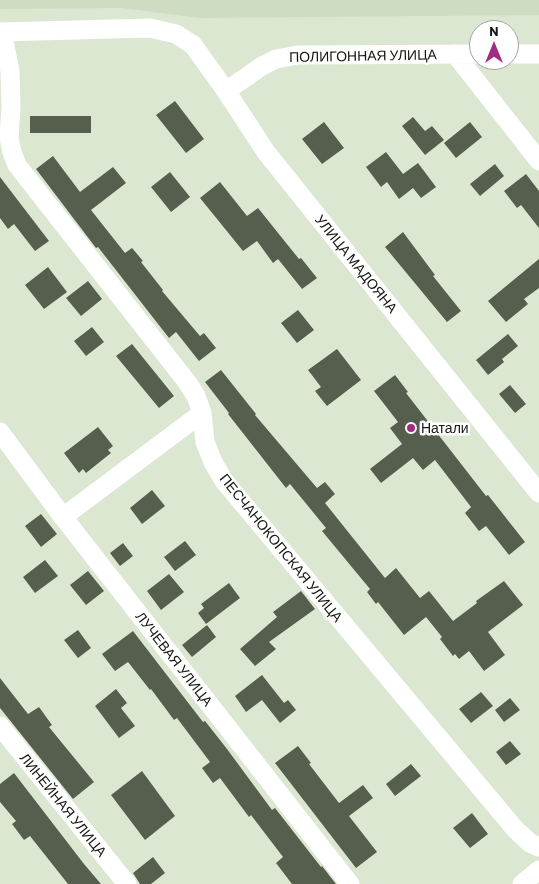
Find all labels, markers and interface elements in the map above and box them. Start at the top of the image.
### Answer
north arrow [469,20,519,70]
text: N [489,22,499,39]
street label: ПОЛИГОННАЯ УЛИЦА [289,46,437,66]
street label: УЛИЦА МАДОЯНА [311,212,401,316]
place label: Натали [421,420,469,436]
marker: Натали [405,422,417,434]
street label: ПЕСЧАНОКОПСКАЯ УЛИЦА [216,471,346,625]
street label: ЛУЧЕВАЯ УЛИЦА [132,608,216,710]
street label: ЛИНЕЙНАЯ УЛИЦА [16,750,110,860]

